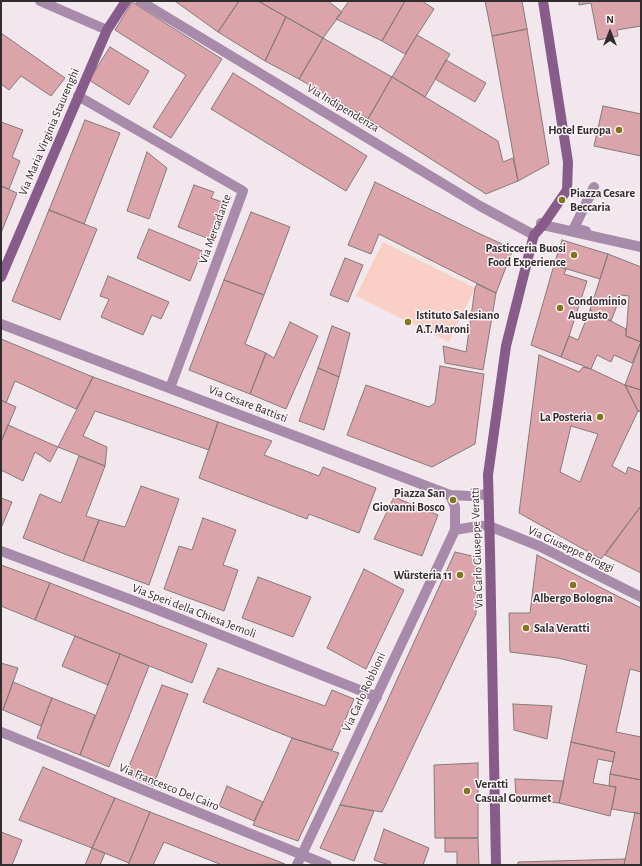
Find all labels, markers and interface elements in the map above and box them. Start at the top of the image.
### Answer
north arrow [590,12,630,52]
text: N [606,14,614,25]
street label: Via Maria Virginia Staurenghi [16,66,82,198]
street label: Via Indipendenza [304,81,382,135]
place label: Hotel Europa [548,123,611,137]
marker: Hotel Europa [614,125,624,135]
place label: Piazza Cesare Beccaria [570,186,635,214]
street label: Via Mercadante [196,192,234,266]
marker: Piazza Cesare Beccaria [557,195,567,205]
place label: Pasticceria Buosi Food Experience [485,241,566,269]
marker: Pasticceria Buosi Food Experience [569,250,579,260]
place label: Condominio Augusto [568,294,627,322]
marker: Condominio Augusto [555,303,565,313]
place label: Istituto Salesiano A.T. Maroni [416,308,499,336]
marker: Istituto Salesiano A.T. Maroni [403,317,413,327]
street label: Via Cesare Battisti [206,382,290,426]
place label: La Posteria [540,410,592,424]
marker: La Posteria [595,412,605,422]
place label: Piazza San Giovanni Bosco [372,486,445,514]
street label: Via Carlo Giuseppe Veratti [468,487,486,609]
marker: Piazza San Giovanni Bosco [448,495,458,505]
street label: Via Giuseppe Broggi [525,523,617,575]
place label: Würsteria 11 [394,568,452,582]
marker: Würsteria 11 [455,570,465,580]
marker: Albergo Bologna [568,580,578,590]
street label: Via Speri della Chiesa Jemoli [130,581,258,641]
place label: Albergo Bologna [533,591,613,605]
place label: Sala Veratti [534,621,590,635]
marker: Sala Veratti [521,623,531,633]
street label: Via Carlo Robbioni [339,650,389,734]
street label: Via Francesco Del Cairo [117,760,221,814]
place label: Veratti Casual Gourmet [475,777,551,805]
marker: Veratti Casual Gourmet [462,786,472,796]

